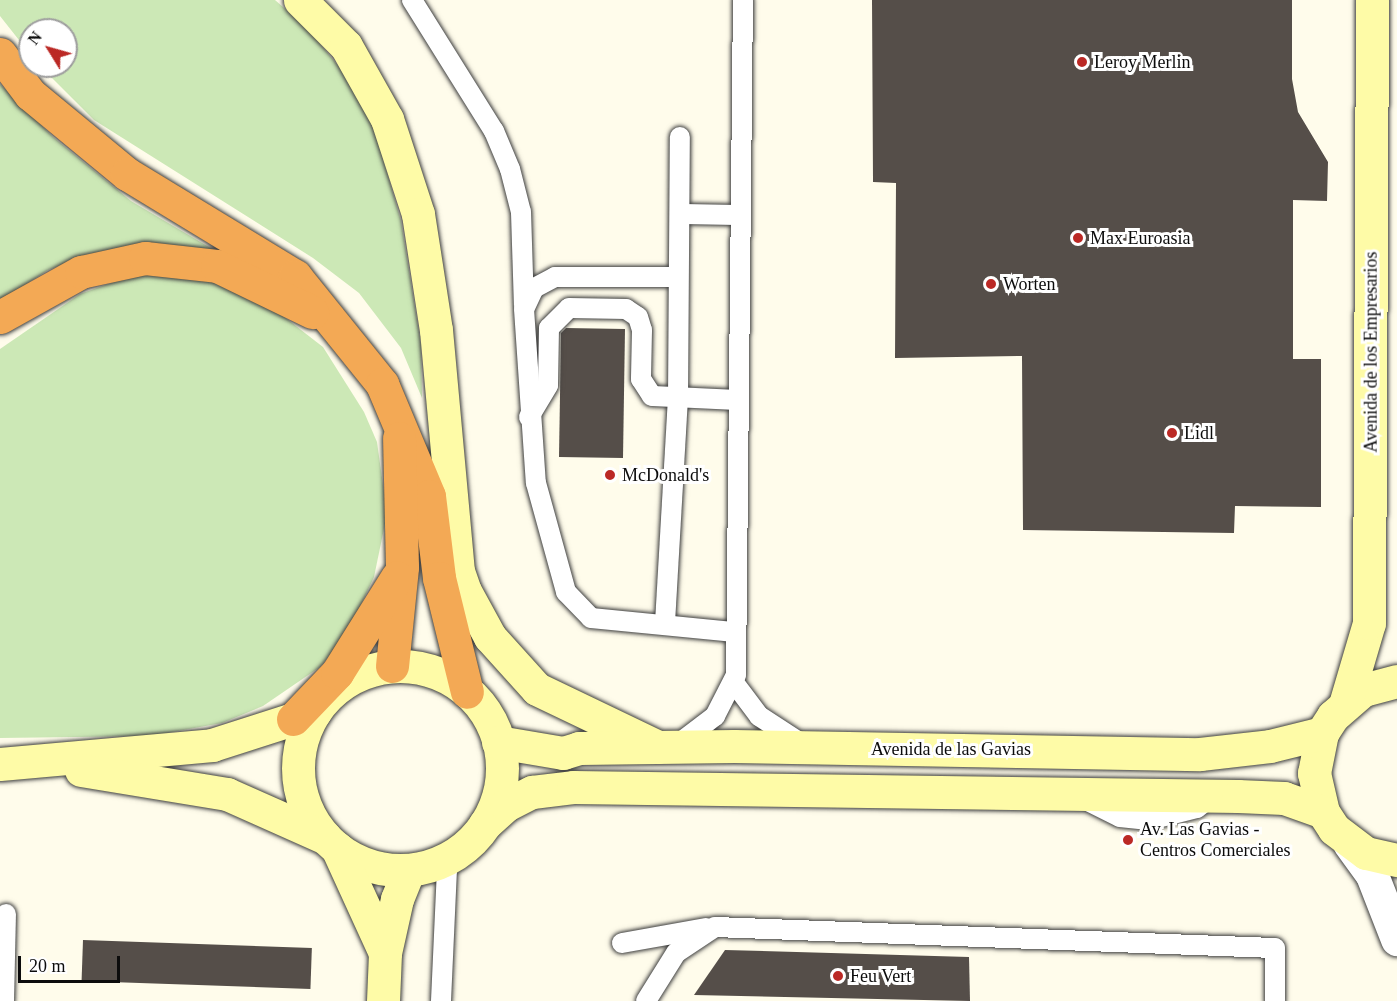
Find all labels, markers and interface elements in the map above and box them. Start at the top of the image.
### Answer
north arrow [18,18,78,78]
text: N [25,28,45,48]
place label: Leroy Merlin [1094,51,1190,73]
marker: Leroy Merlin [1075,55,1089,69]
place label: Max Euroasia [1090,227,1190,249]
marker: Max Euroasia [1071,231,1085,245]
street label: Avenida de los Empresarios [1360,251,1382,453]
place label: Worten [1003,273,1056,295]
marker: Worten [984,277,998,291]
place label: Lidl [1184,422,1214,444]
marker: Lidl [1165,426,1179,440]
place label: McDonald's [622,464,709,486]
marker: McDonald's [603,468,617,482]
street label: Avenida de las Gavias [871,738,1031,760]
place label: Av. Las Gavias - Centros Comerciales [1140,819,1290,862]
marker: Av. Las Gavias - Centros Comerciales [1121,833,1135,847]
scale bar [21,944,123,982]
text: 20 m [29,956,66,976]
place label: Feu Vert [850,965,911,987]
marker: Feu Vert [831,969,845,983]

